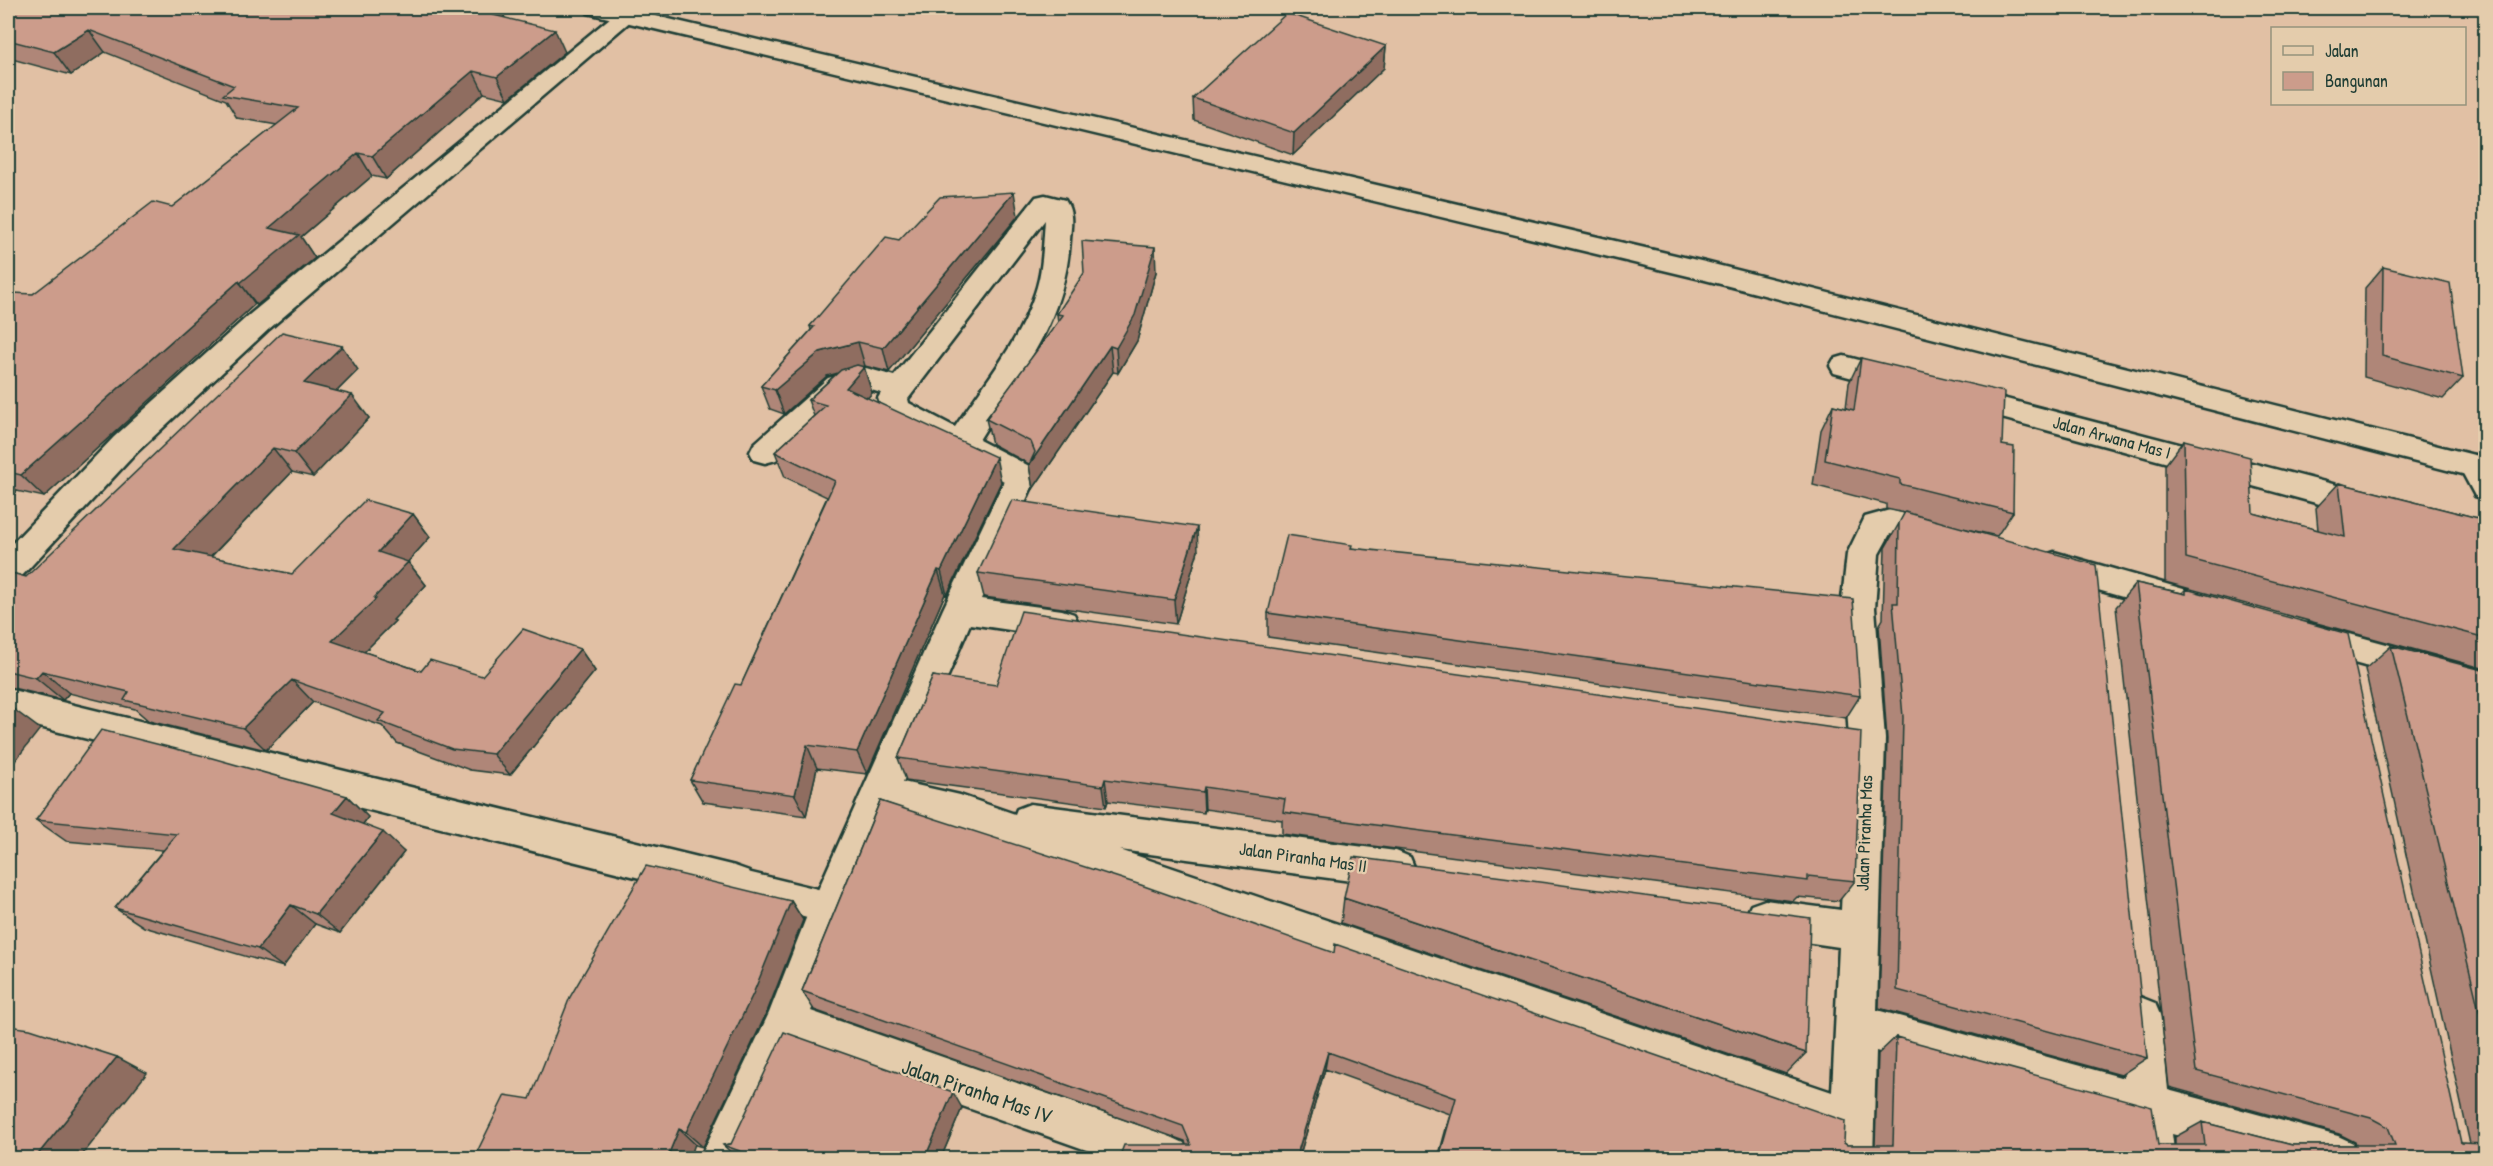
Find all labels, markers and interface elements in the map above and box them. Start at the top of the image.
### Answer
legend [2271,27,2466,105]
text: Jalan [2325,38,2359,63]
text: Bangunan [2325,68,2388,93]
street label: Jalan Arwana Mas I [2050,409,2174,465]
street label: Jalan Piranha Mas [1849,774,1879,891]
street label: Jalan Piranha Mas II [1238,836,1368,878]
street label: Jalan Piranha Mas IV [898,1052,1056,1130]

